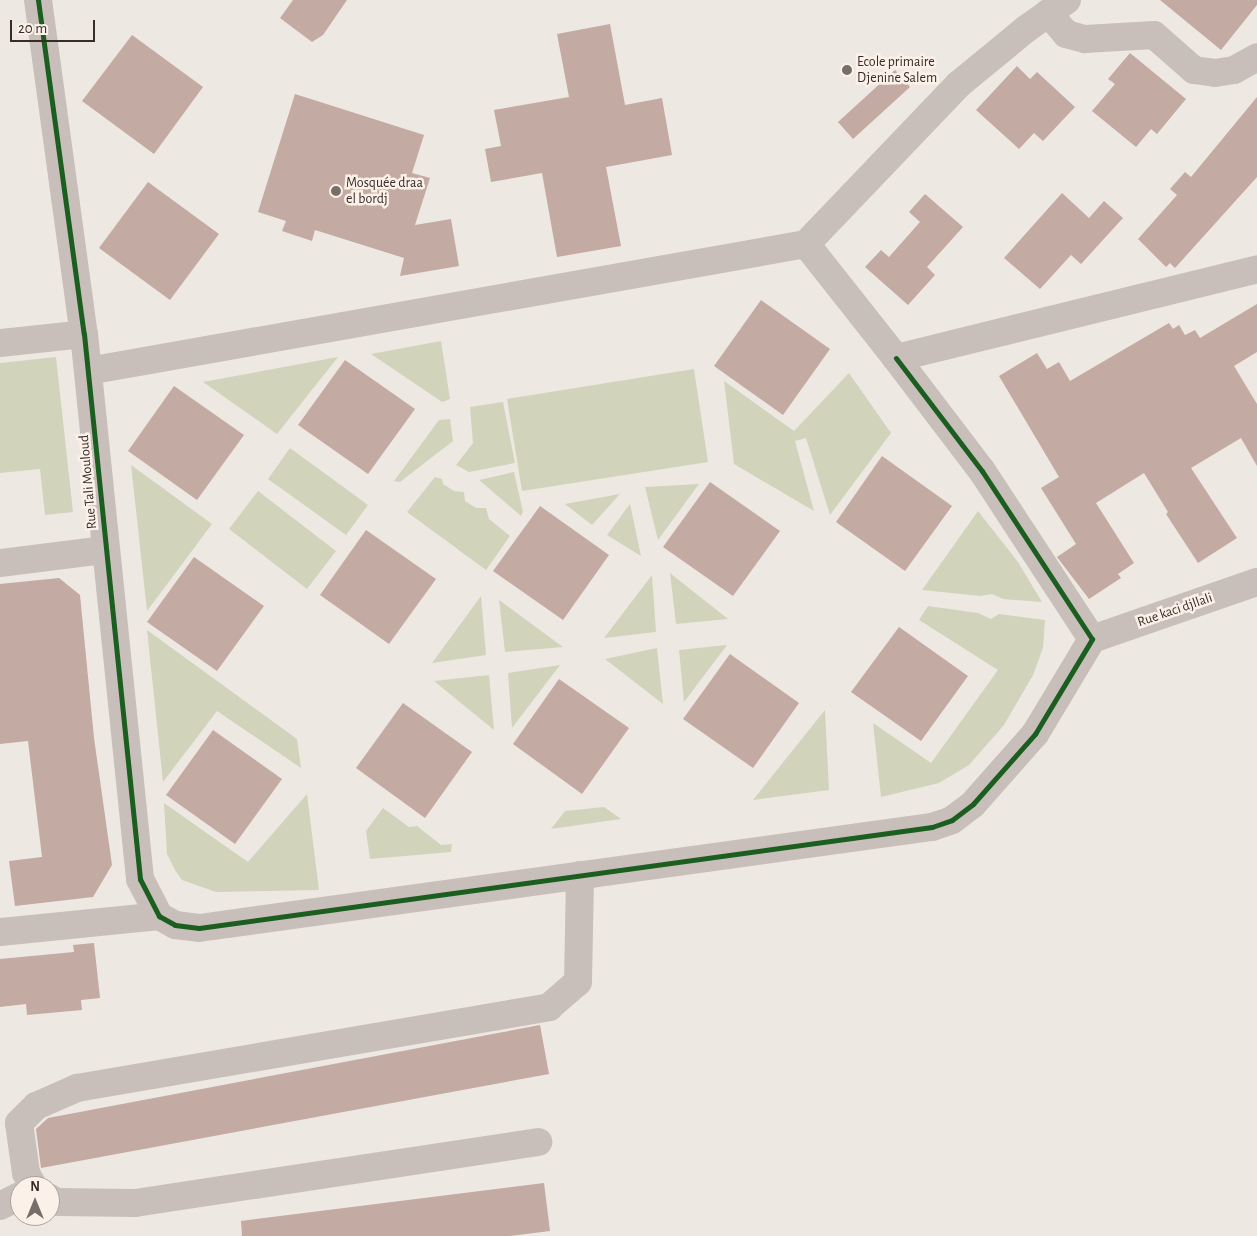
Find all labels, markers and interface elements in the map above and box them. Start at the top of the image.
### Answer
scale bar [12,10,98,42]
text: 20 m [18,21,47,36]
place label: Ecole primaire Djenine Salem [857,54,937,86]
marker: Ecole primaire Djenine Salem [841,64,853,76]
place label: Mosquée draa el bordj [346,175,423,208]
marker: Mosquée draa el bordj [330,185,342,197]
street label: Rue Tali Mouloud [76,434,100,530]
street label: Rue kaci djllali [1135,589,1215,631]
north arrow [10,1176,60,1226]
text: N [30,1180,40,1194]

